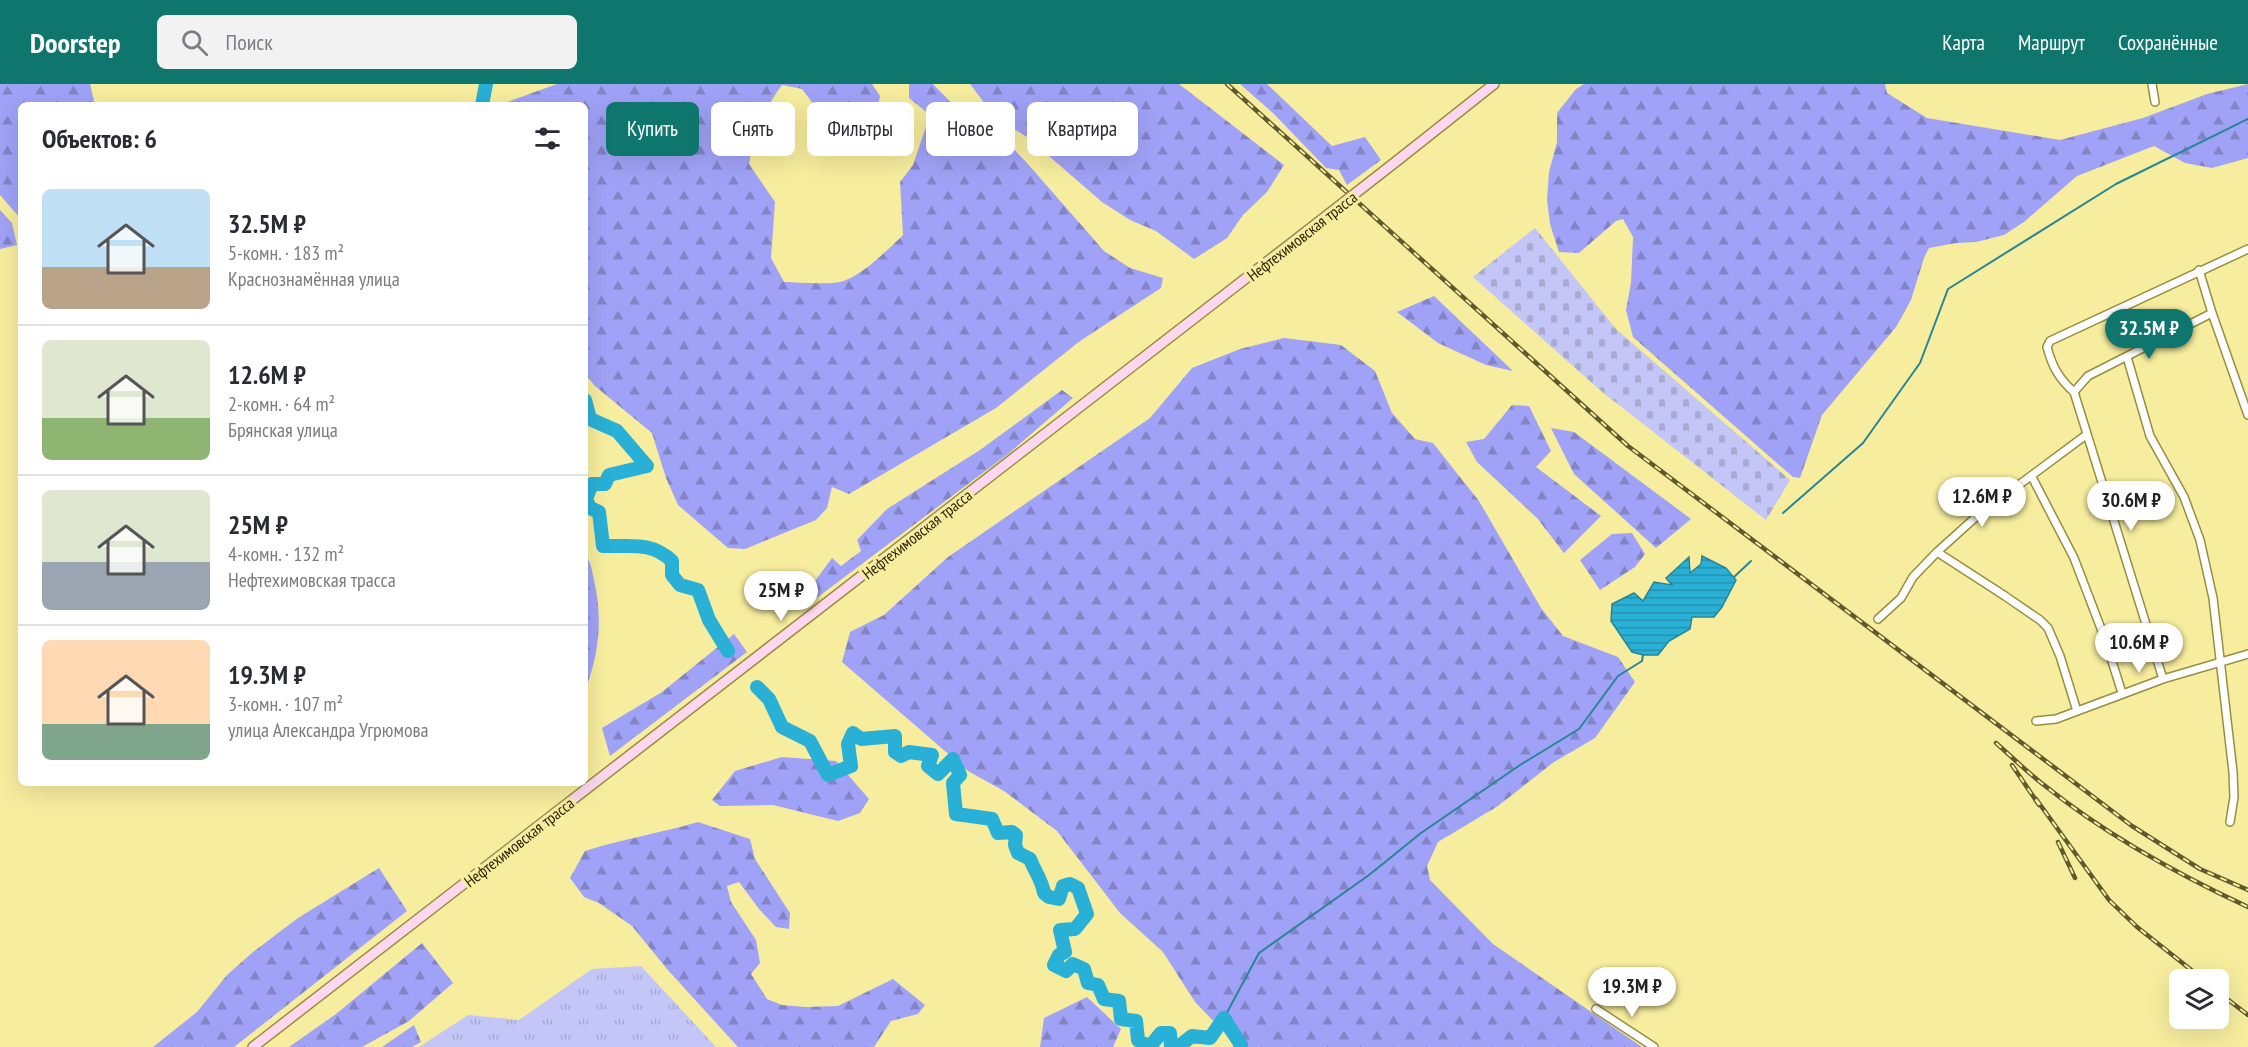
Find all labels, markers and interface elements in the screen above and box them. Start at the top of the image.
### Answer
search box [157,15,577,69]
text: Doorstep [30,24,121,61]
icon: search [178,26,211,59]
text: Поиск [226,28,273,56]
text: Карта [1942,29,1985,56]
text: Маршрут [2018,29,2085,56]
text: Сохранённые [2118,29,2218,56]
chip: Купить [606,102,699,156]
chip: Снять [711,102,795,156]
chip: Фильтры [807,102,914,156]
chip: Новое [926,102,1015,156]
chip: Квартира [1027,102,1138,156]
text: Объектов: 6 [42,122,157,155]
icon: filters [531,122,564,155]
street label: Нефтехимовская трасса [1243,187,1361,285]
text: 32.5M ₽ [228,207,306,240]
icon: home [90,213,162,285]
text: 5-комн. · 183 m² [228,240,344,266]
text: Краснознамённая улица [228,266,400,292]
pin: 32.5M ₽ [2094,309,2204,360]
text: 32.5M ₽ [2119,315,2179,341]
text: 12.6M ₽ [228,358,306,391]
icon: home [90,364,162,436]
text: 2-комн. · 64 m² [228,391,335,417]
text: Брянская улица [228,417,338,443]
pin: 12.6M ₽ [1927,477,2037,528]
pin: 30.6M ₽ [2076,481,2186,532]
text: 12.6M ₽ [1952,483,2012,509]
street label: Нефтехимовская трасса [858,485,976,583]
text: 30.6M ₽ [2101,487,2161,513]
text: 25M ₽ [228,508,288,541]
icon: home [90,514,162,586]
text: 4-комн. · 132 m² [228,541,344,567]
text: Нефтехимовская трасса [228,567,396,593]
pin: 25M ₽ [739,571,823,622]
text: 25M ₽ [758,577,804,603]
pin: 10.6M ₽ [2084,623,2194,674]
text: 10.6M ₽ [2109,629,2169,655]
text: 19.3M ₽ [228,658,306,691]
icon: home [90,664,162,736]
text: 3-комн. · 107 m² [228,691,343,717]
text: улица Александра Угрюмова [228,717,429,743]
street label: Нефтехимовская трасса [460,793,578,891]
pin: 19.3M ₽ [1577,967,1687,1018]
map controls [2169,969,2229,1029]
button: layers [2169,969,2229,1029]
text: 19.3M ₽ [1602,973,1662,999]

